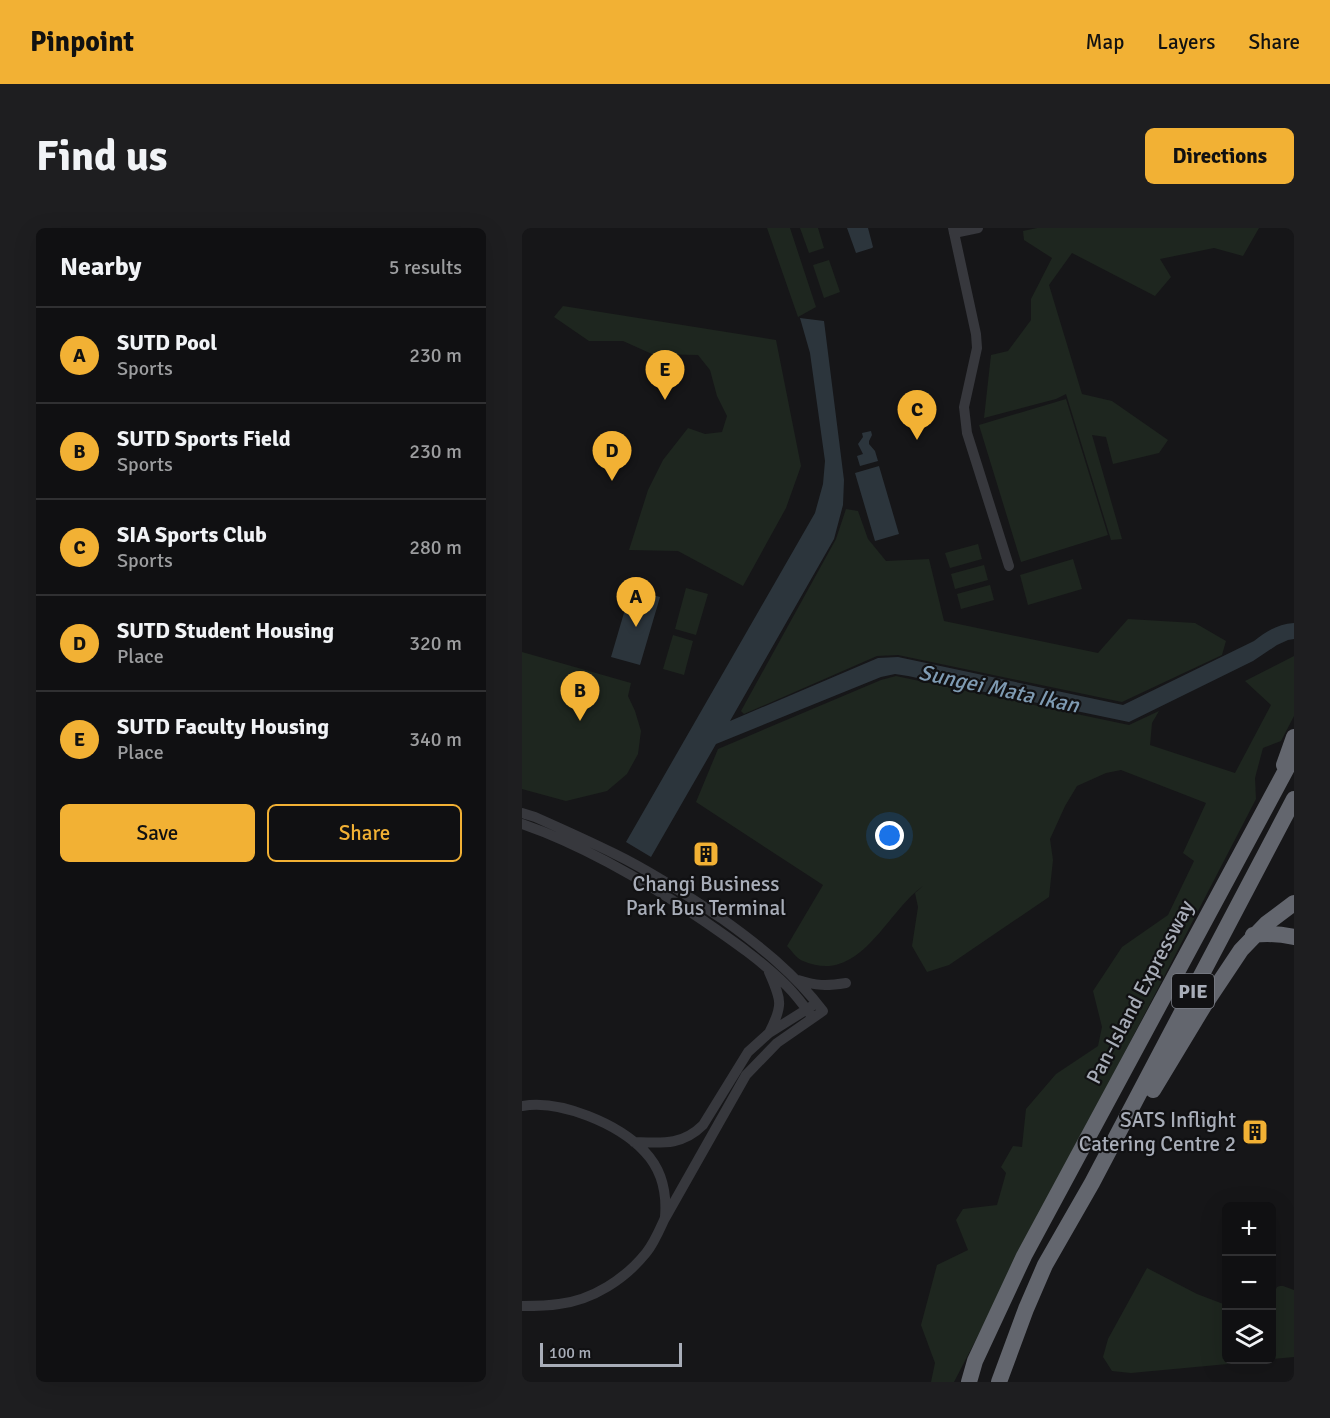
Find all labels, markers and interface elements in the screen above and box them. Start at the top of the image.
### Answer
text: Pinpoint [30,25,134,59]
text: Map [1086,29,1124,55]
text: Layers [1157,29,1215,55]
text: Share [1248,29,1300,55]
button: Directions [1145,128,1294,184]
text: Find us [36,131,167,182]
text: Nearby [60,251,141,283]
text: 5 results [389,255,462,280]
text: SUTD Pool [117,329,217,356]
text: A [73,343,86,368]
text: 230 m [409,343,462,368]
pin: E [646,350,684,400]
text: Sports [117,356,173,381]
pin: C [898,390,936,440]
text: SUTD Sports Field [117,425,291,452]
pin: D [592,432,632,481]
text: B [73,439,86,464]
text: 230 m [409,439,462,464]
text: Sports [117,452,173,477]
text: SIA Sports Club [117,521,267,548]
text: C [73,535,86,560]
text: 280 m [409,535,462,560]
text: Sports [117,548,173,573]
pin: A [616,578,656,627]
text: SUTD Student Housing [117,617,334,644]
text: D [73,631,86,656]
text: 320 m [409,631,462,656]
text: Place [117,644,164,669]
water label: Sungei Mata Ikan [917,658,1082,719]
pin: B [560,672,600,721]
text: SUTD Faculty Housing [117,713,329,740]
text: E [74,727,85,752]
text: 340 m [409,727,462,752]
text: Place [117,740,164,765]
button: Save [60,804,255,862]
button: Share [267,804,462,862]
your location [875,821,904,850]
building icon: Changi Business Park Bus Terminal [691,839,721,869]
place label: Changi Business Park Bus Terminal [626,871,786,921]
street label: Pan-Island Expressway [1081,896,1200,1088]
road number: PIE [1172,974,1214,1008]
place label: SATS Inflight Catering Centre 2 [1079,1107,1236,1157]
building icon: SATS Inflight Catering Centre 2 [1240,1117,1270,1147]
map controls [1222,1202,1276,1364]
button: + [1222,1202,1276,1256]
button: − [1222,1256,1276,1310]
button: layers [1222,1310,1276,1364]
scale bar [540,1340,682,1368]
text: 100 m [549,1343,591,1363]

